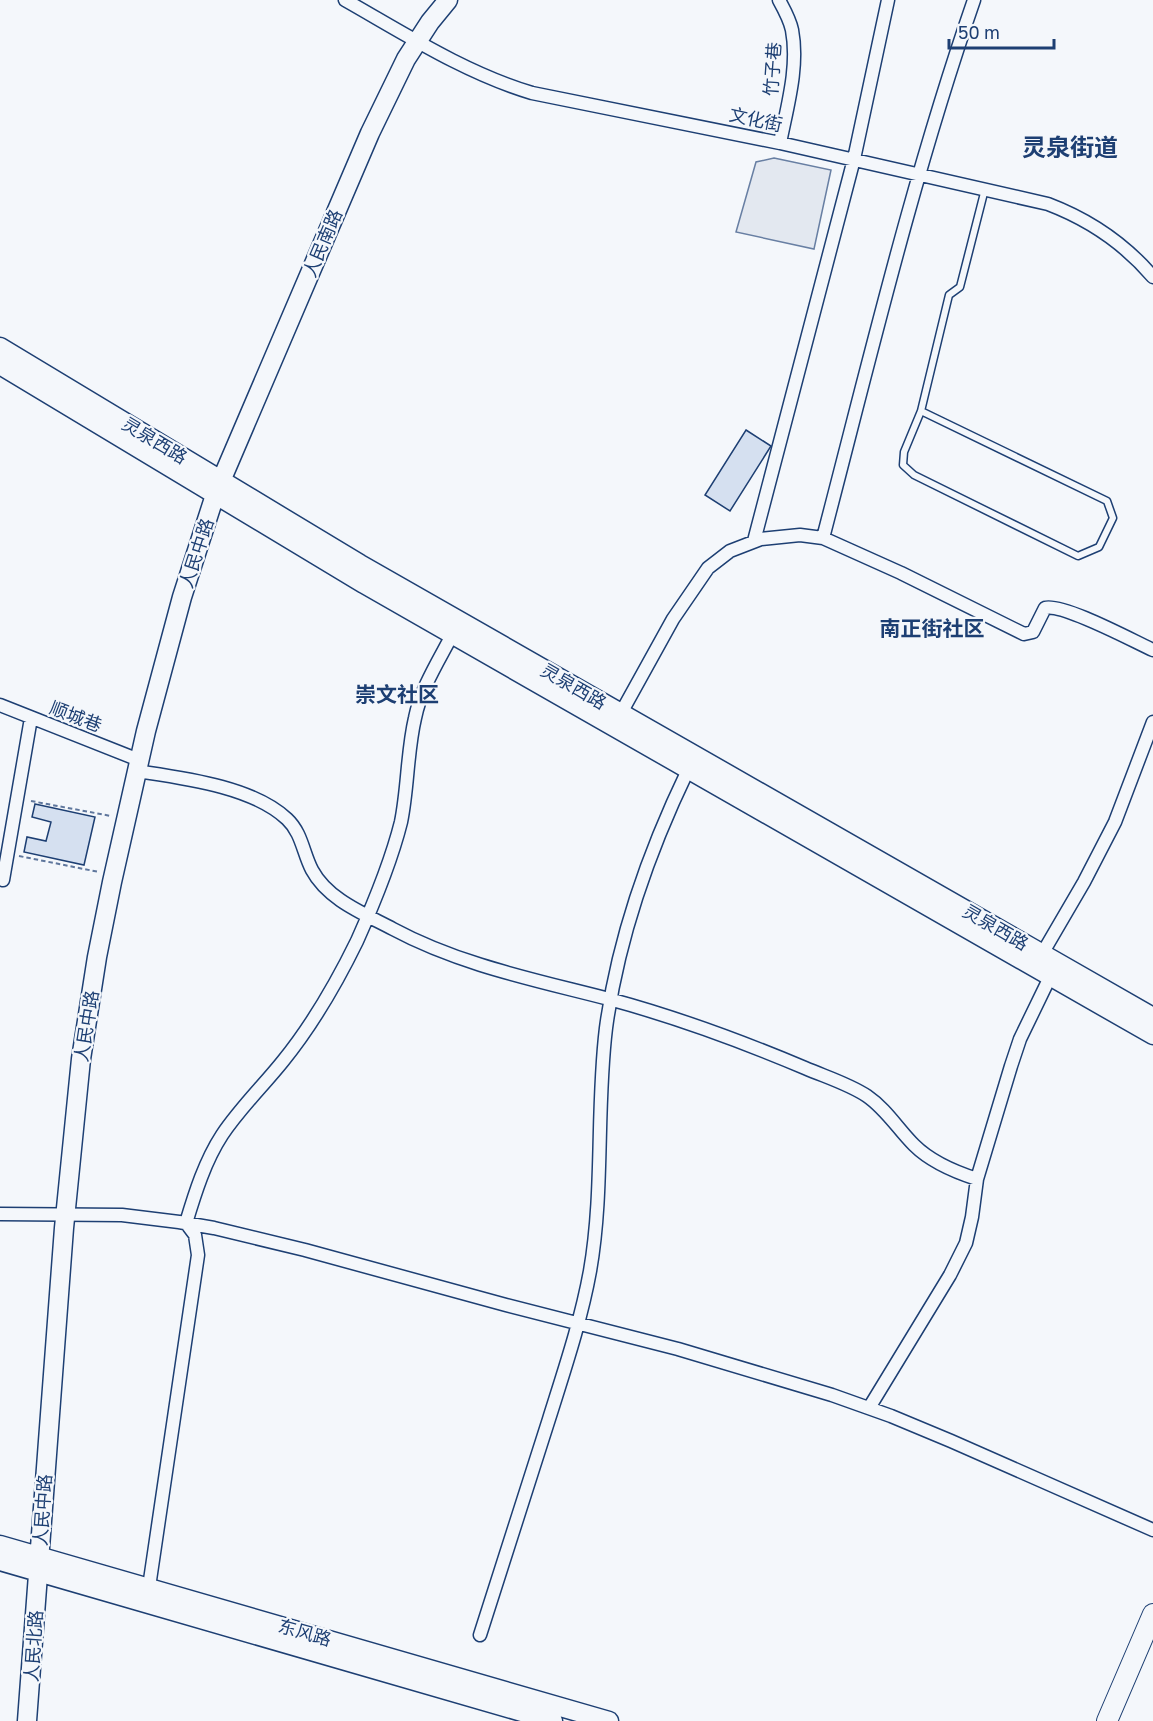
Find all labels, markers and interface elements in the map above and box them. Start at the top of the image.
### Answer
scale bar [949,12,1054,50]
text: 50 m [958,21,1000,43]
street label: 竹子巷 [759,41,785,97]
street label: 文化街 [727,103,785,135]
district label: 灵泉街道 [1022,132,1118,161]
street label: 人民南路 [298,206,346,280]
street label: 灵泉西路 [118,412,192,468]
street label: 人民中路 [174,515,218,591]
district label: 南正街社区 [880,615,985,641]
street label: 灵泉西路 [537,658,611,714]
district label: 崇文社区 [355,681,439,707]
street label: 顺城巷 [47,696,105,736]
street label: 灵泉西路 [959,899,1033,955]
street label: 人民中路 [70,989,102,1063]
street label: 人民中路 [29,1473,55,1547]
street label: 人民北路 [20,1609,46,1683]
street label: 东风路 [276,1614,334,1650]

